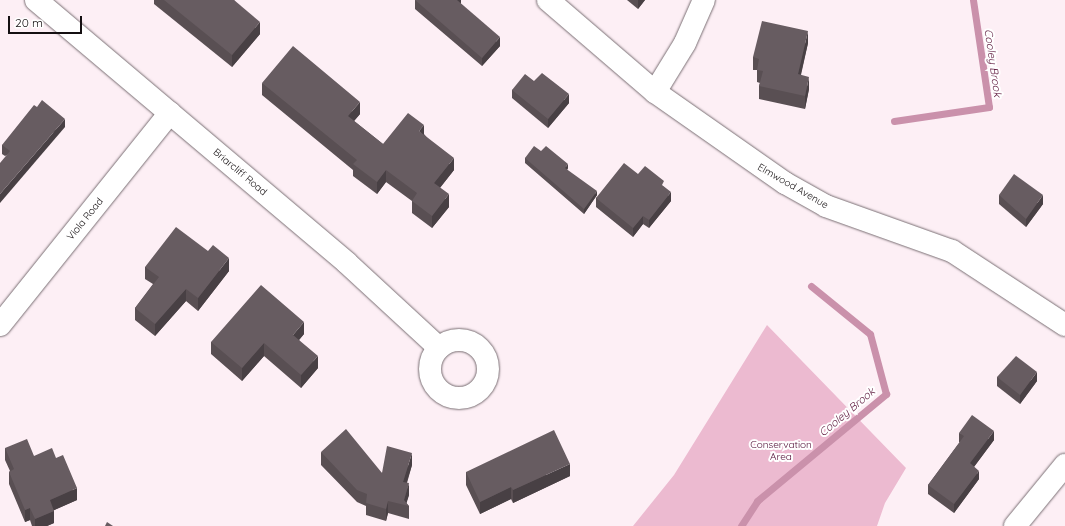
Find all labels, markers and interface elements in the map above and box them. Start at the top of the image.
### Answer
scale bar [10,8,84,34]
text: 20 m [15,15,43,30]
water label: Cooley Brook [982,28,1004,98]
street label: Briarcliff Road [211,146,269,198]
street label: Elmwood Avenue [755,161,831,211]
street label: Viola Road [64,196,106,242]
water label: Cooley Brook [816,385,878,439]
park label: Conservation Area [750,438,812,462]

